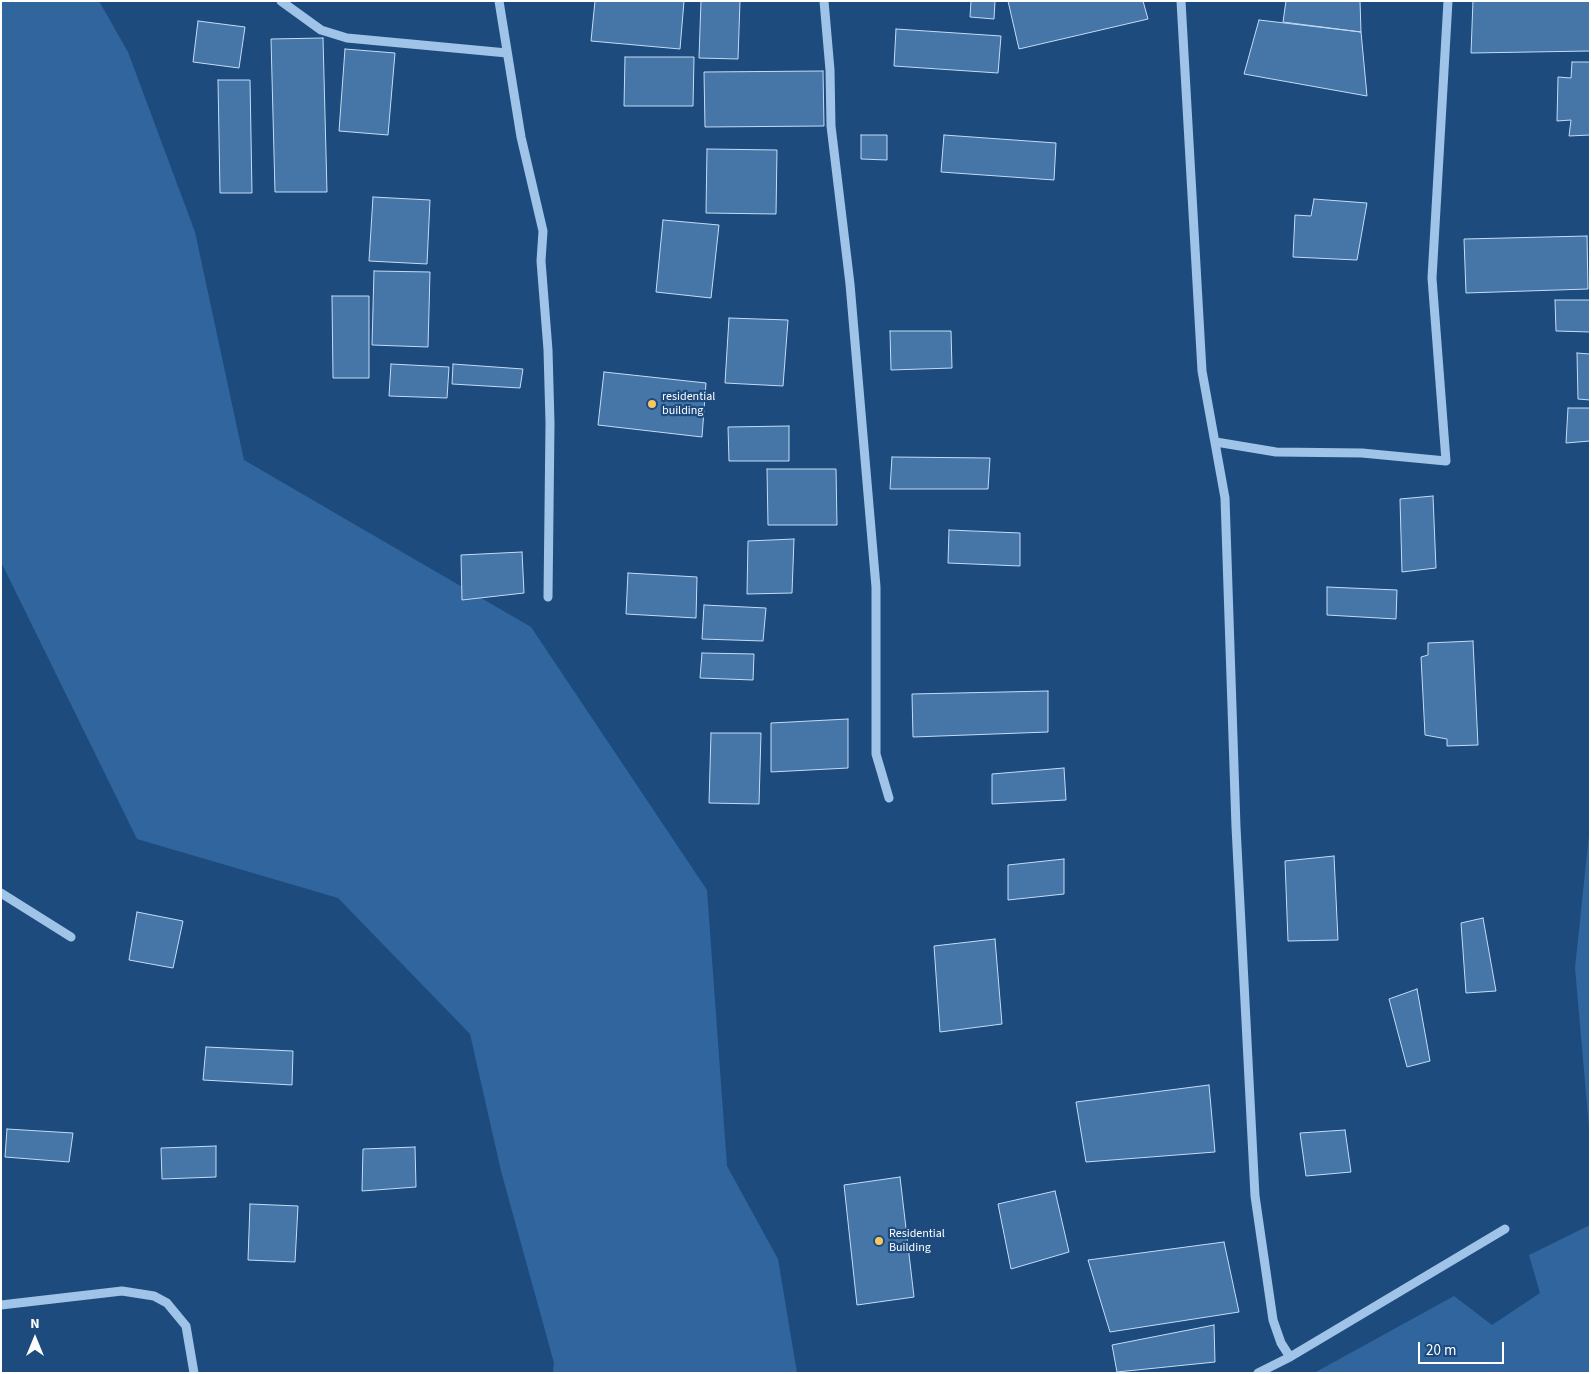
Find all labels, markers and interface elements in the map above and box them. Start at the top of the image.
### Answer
place label: residential building [662,390,715,418]
marker: residential building [646,398,658,410]
place label: Residential Building [889,1227,945,1255]
marker: Residential Building [873,1235,885,1247]
north arrow [10,1314,60,1364]
text: N [30,1314,40,1334]
scale bar [1421,1332,1507,1364]
text: 20 m [1426,1340,1456,1361]

